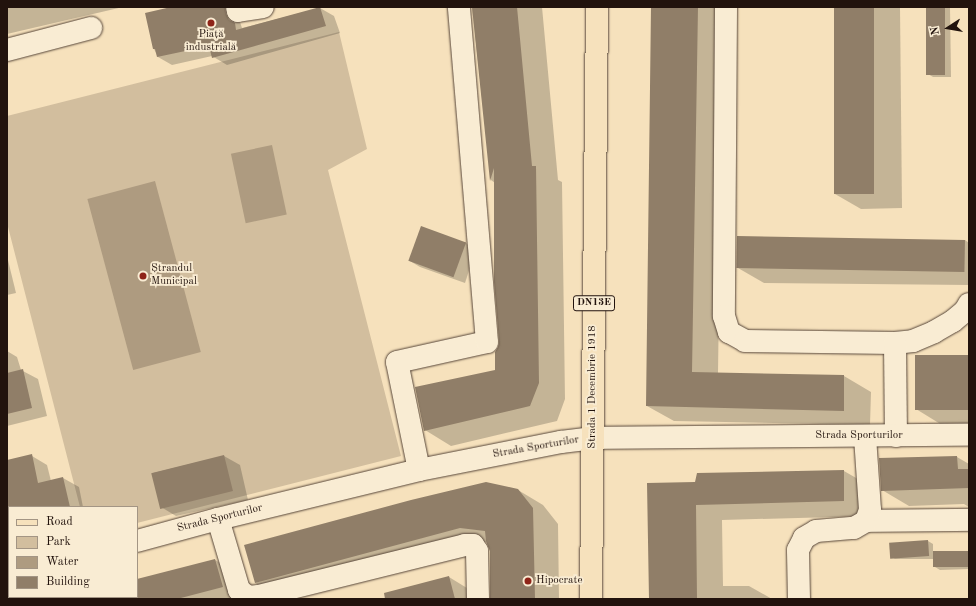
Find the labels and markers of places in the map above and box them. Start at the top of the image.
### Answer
marker: Piață industrială [206,18,216,28]
place label: Piață industrială [186,29,236,55]
place label: Ștrandul Municipal [151,263,197,289]
marker: Ștrandul Municipal [138,271,148,281]
place label: Hipocrate [536,574,582,588]
marker: Hipocrate [523,576,533,586]

